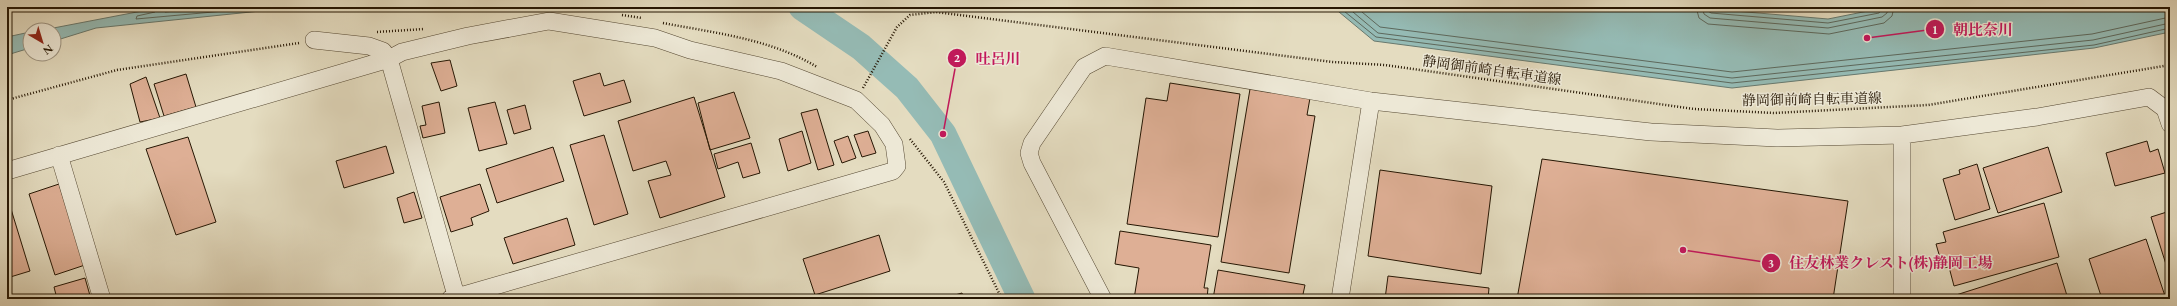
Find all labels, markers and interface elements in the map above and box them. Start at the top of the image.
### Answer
callout: 朝比奈川 [1925,16,2021,43]
text: 朝比奈川 [1953,20,2013,39]
north arrow [22,22,62,62]
text: 1 [1932,22,1938,38]
text: N [40,42,56,58]
callout: 吐呂川 [947,45,1028,72]
text: 吐呂川 [975,49,1021,68]
text: 2 [954,50,961,66]
street label: 静岡御前崎自転車道線 [1421,51,1563,89]
street label: 静岡御前崎自転車道線 [1742,89,1882,109]
callout: 住友林業クレスト(株)静岡工場 [1761,249,2001,276]
text: 住友林業クレスト(株)静岡工場 [1789,253,1993,272]
text: 3 [1768,255,1774,271]

